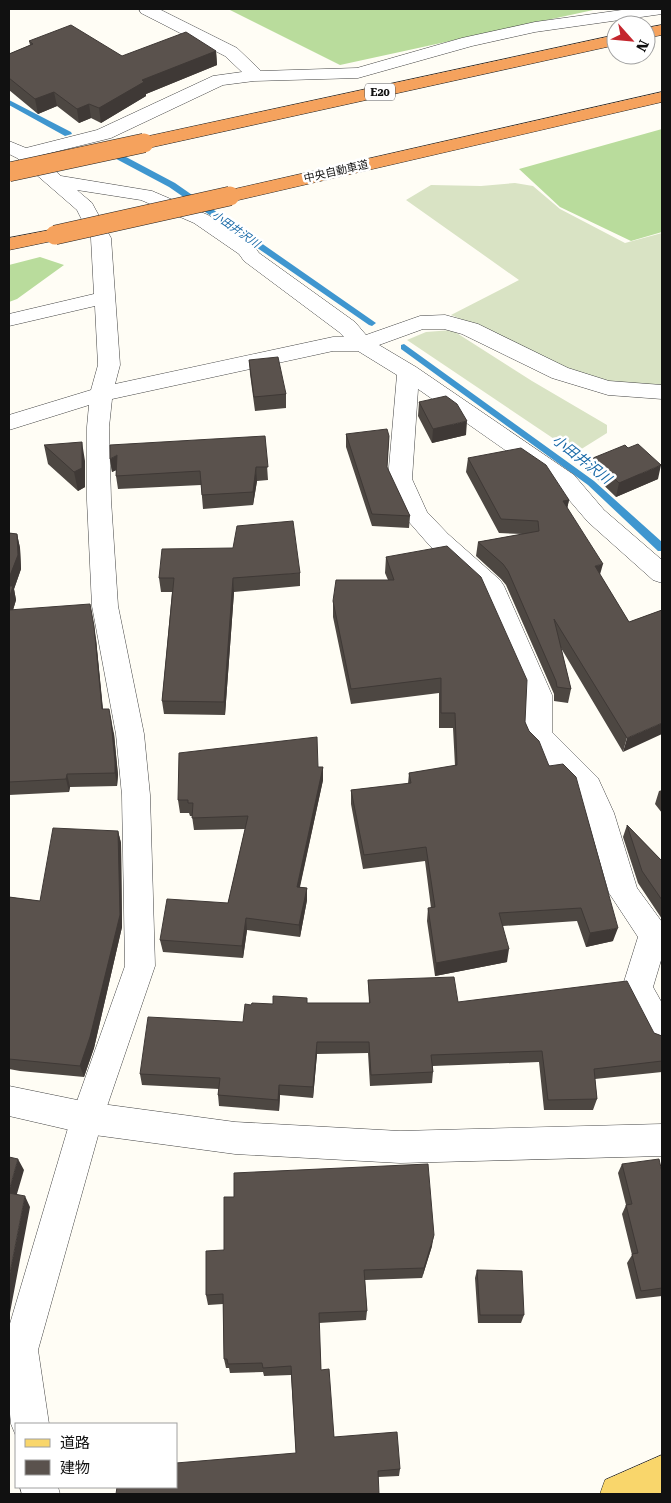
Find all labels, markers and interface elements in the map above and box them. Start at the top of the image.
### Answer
north arrow [606,15,656,65]
text: N [633,37,652,55]
road number: E20 [365,84,395,100]
street label: 中央自動車道 [302,158,370,185]
water label: 小田井沢川 [209,208,263,251]
water label: 小田井沢川 [549,431,616,488]
legend [15,1423,178,1488]
text: 道路 [60,1434,90,1452]
text: 建物 [60,1459,90,1477]

